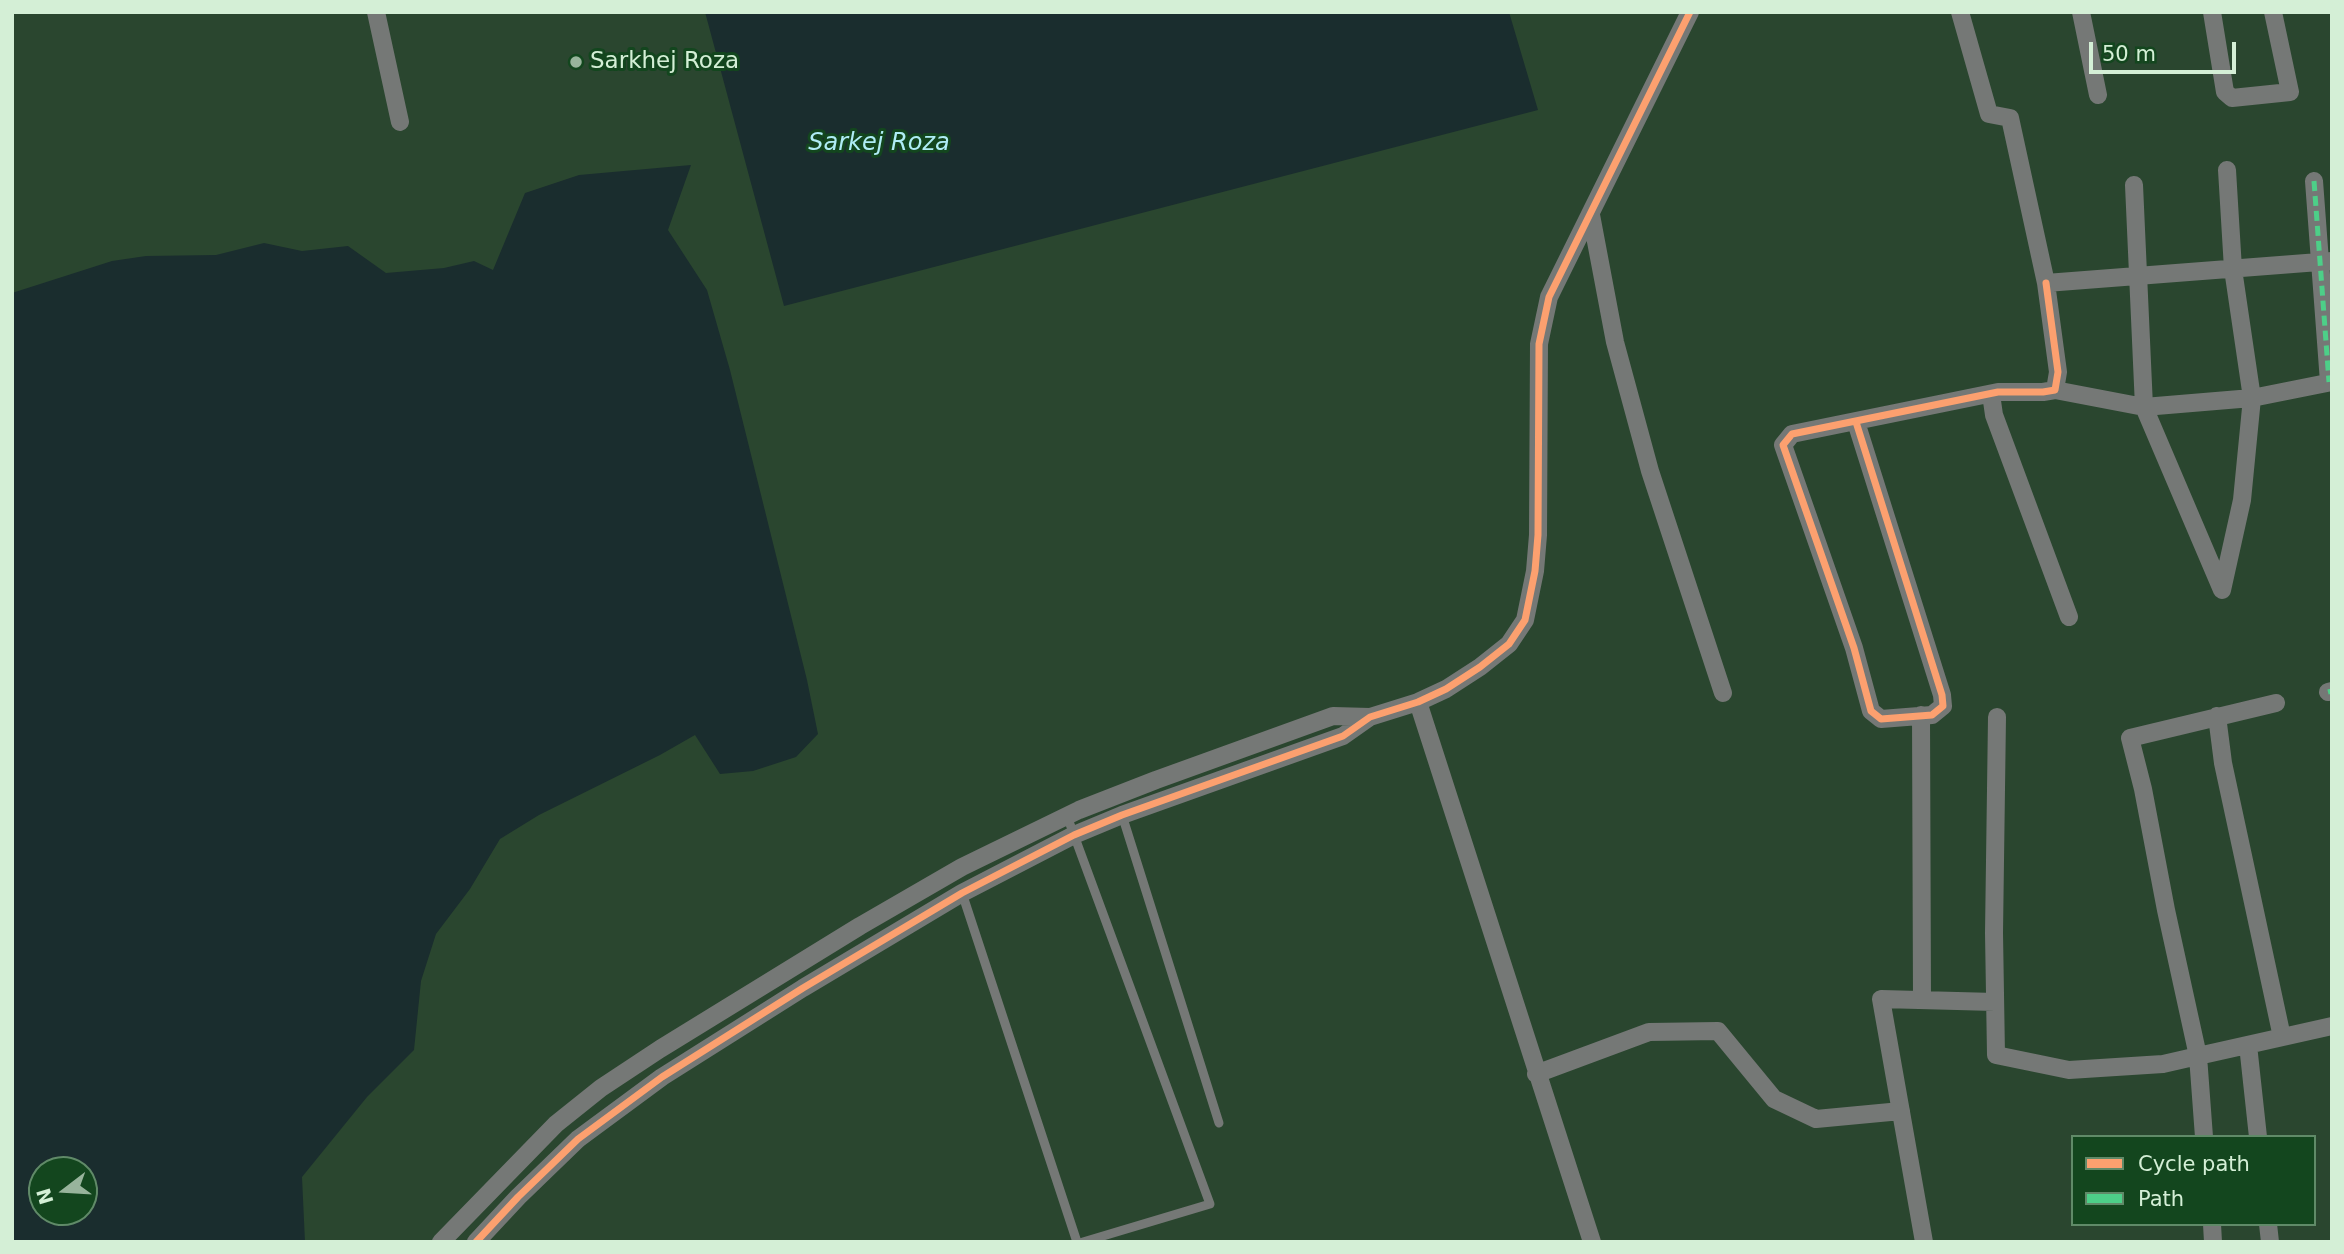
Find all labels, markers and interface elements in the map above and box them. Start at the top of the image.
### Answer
scale bar [2092,28,2239,72]
text: 50 m [2102,42,2156,66]
place label: Sarkhej Roza [590,48,739,76]
marker: Sarkhej Roza [568,54,584,70]
water label: Sarkej Roza [808,130,950,158]
legend [2071,1135,2316,1226]
text: Cycle path [2138,1152,2250,1176]
north arrow [28,1156,98,1226]
text: N [32,1186,58,1207]
text: Path [2138,1187,2184,1211]

